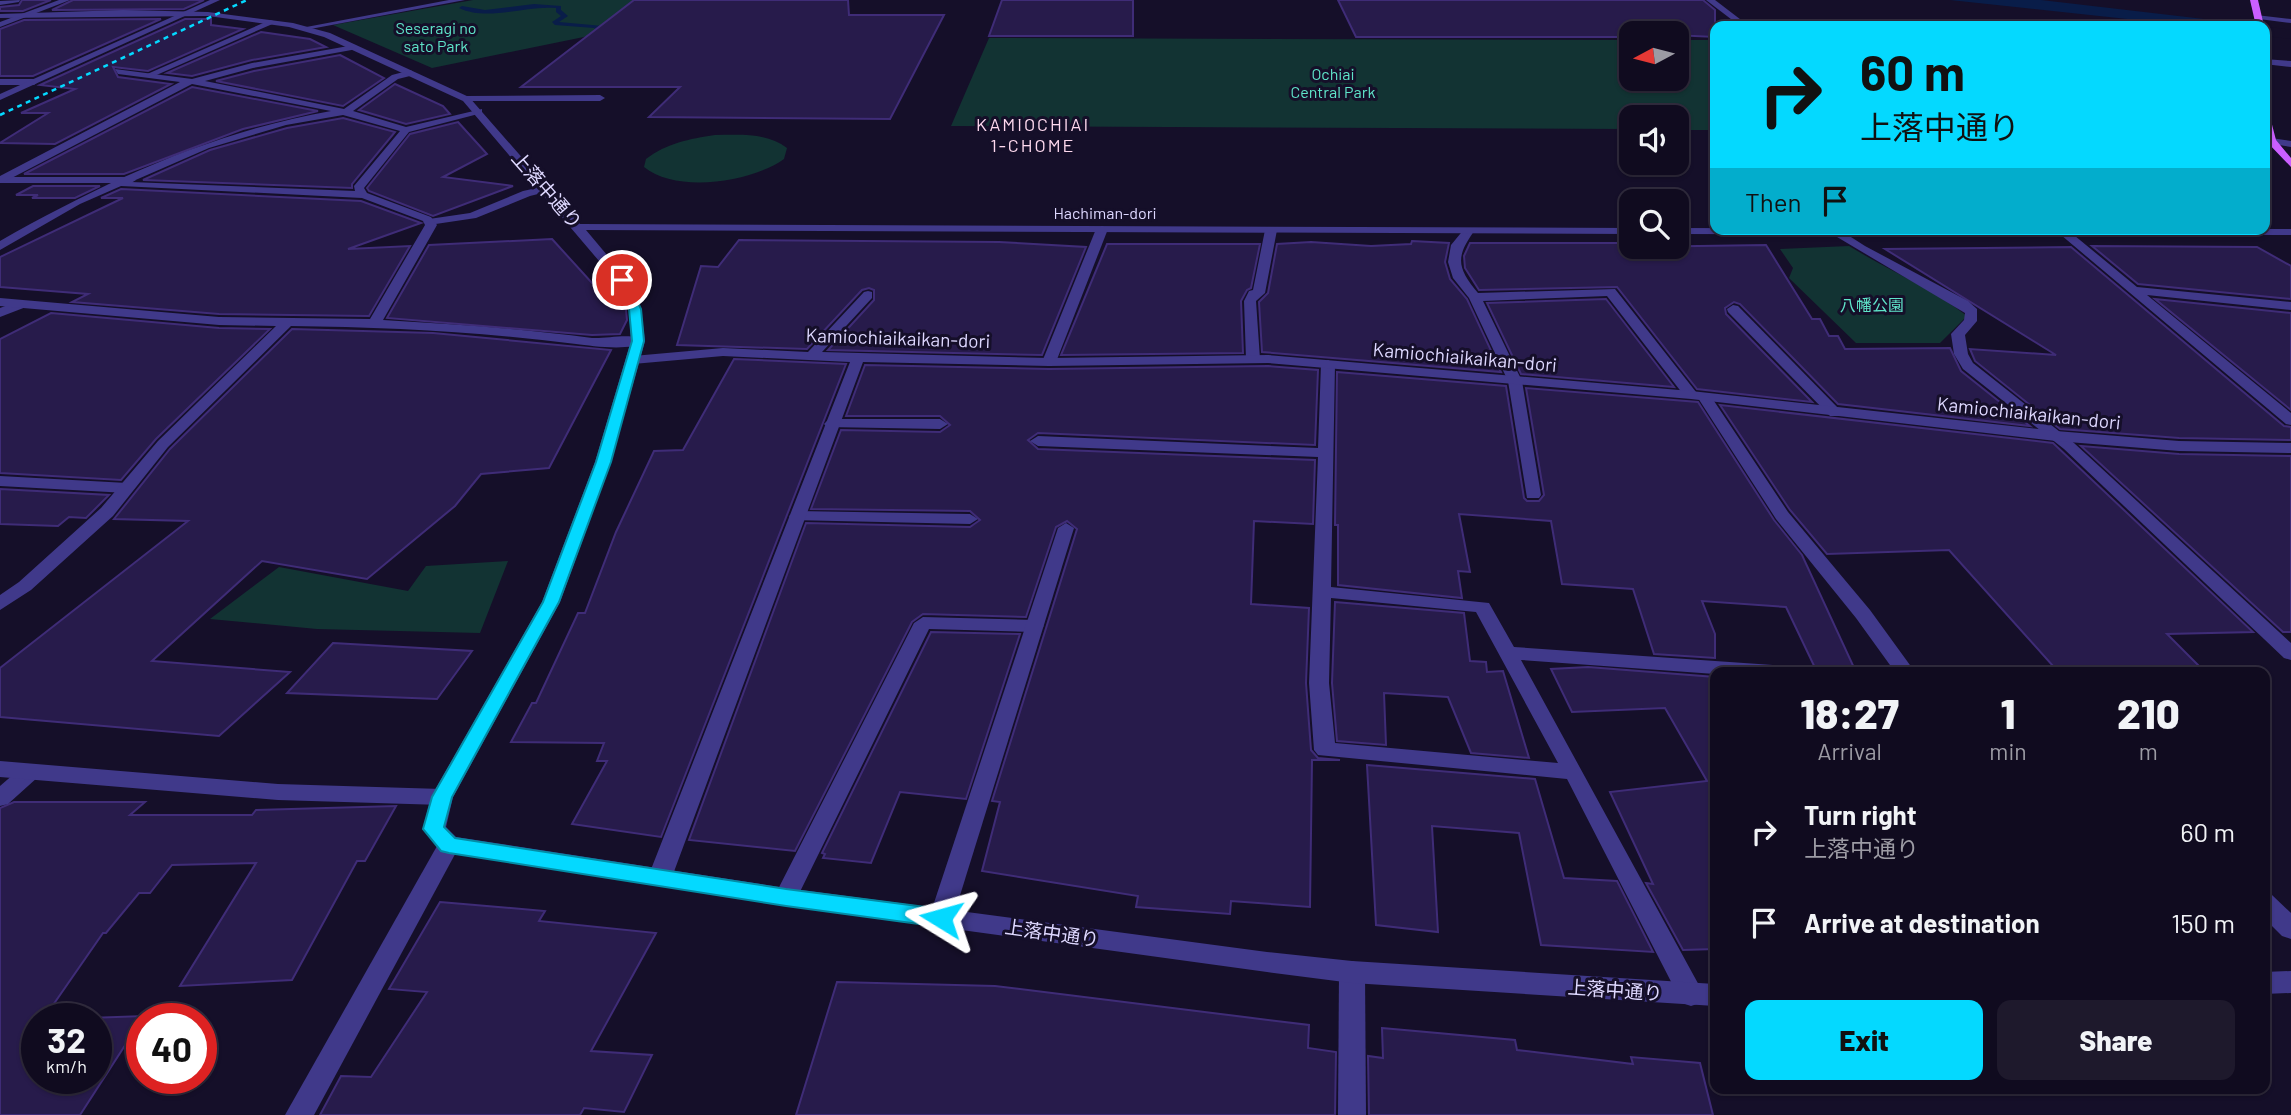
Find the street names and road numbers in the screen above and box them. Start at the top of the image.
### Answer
street label: 上落中通り [508,146,587,233]
street label: Hachiman-dori [1053,203,1157,222]
street label: Kamiochiaikaikan-dori [805,323,991,352]
street label: Kamiochiaikaikan-dori [1372,337,1558,376]
street label: Kamiochiaikaikan-dori [1936,391,2122,434]
street label: 上落中通り [1003,915,1101,951]
street label: 上落中通り [1567,975,1663,1004]

